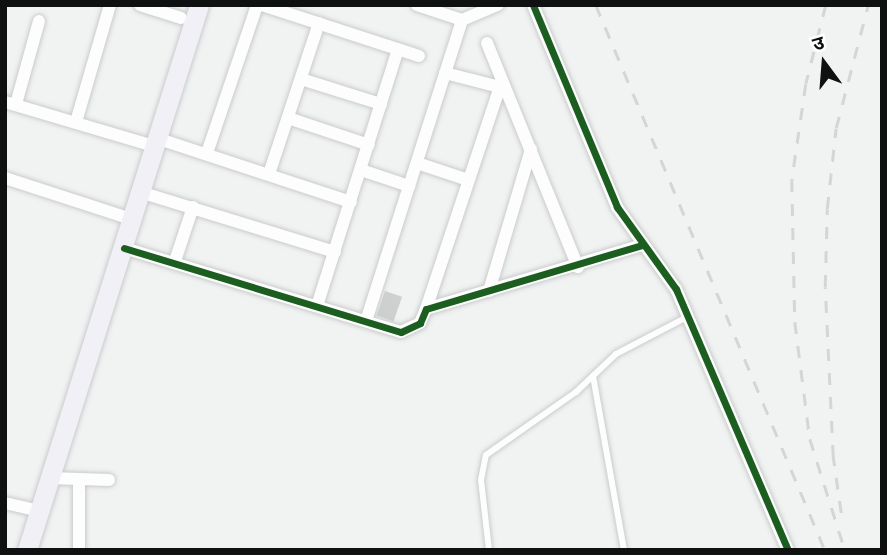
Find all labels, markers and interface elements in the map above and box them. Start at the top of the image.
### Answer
north arrow [789,28,859,98]
text: उ [809,29,827,57]

